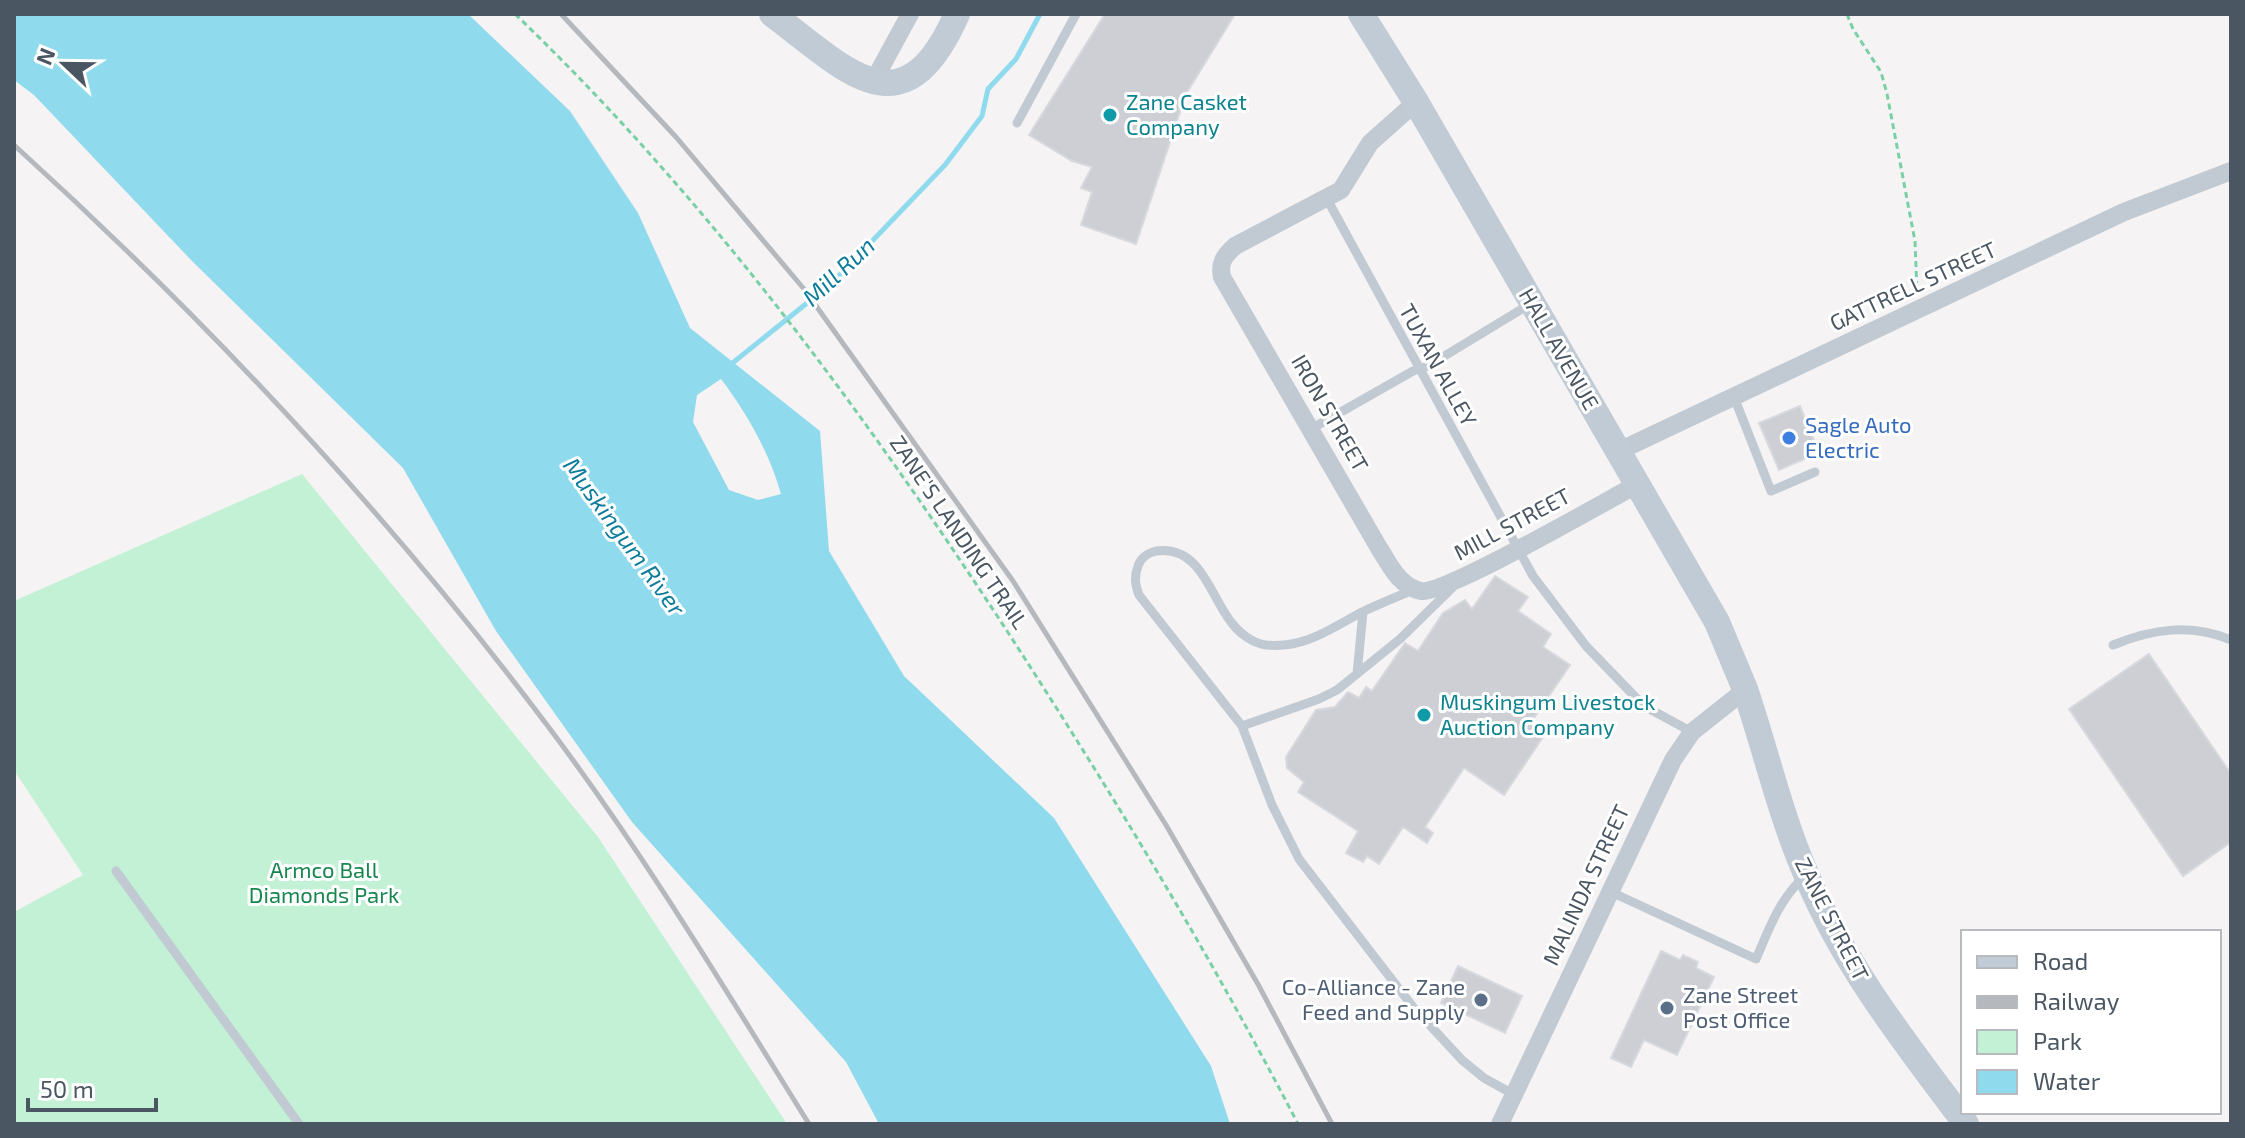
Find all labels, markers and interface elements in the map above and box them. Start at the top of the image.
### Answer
north arrow [24,24,104,104]
text: N [29,44,60,68]
place label: Zane Casket Company [1126,88,1247,139]
marker: Zane Casket Company [1101,106,1119,124]
water label: Mill Run [796,230,880,312]
street label: GATTRELL STREET [1825,235,2000,335]
street label: HALL AVENUE [1515,283,1605,414]
street label: TUXAN ALLEY [1395,299,1483,431]
street label: IRON STREET [1287,349,1375,476]
place label: Sagle Auto Electric [1805,411,1912,462]
marker: Sagle Auto Electric [1780,429,1798,447]
street label: ZANE'S LANDING TRAIL [885,430,1034,633]
water label: Muskingum River [558,451,693,621]
street label: MILL STREET [1449,481,1574,565]
place label: Muskingum Livestock Auction Company [1440,688,1656,739]
marker: Muskingum Livestock Auction Company [1415,706,1433,724]
street label: MALINDA STREET [1536,800,1634,969]
street label: ZANE STREET [1791,852,1875,985]
park label: Armco Ball Diamonds Park [249,856,399,907]
legend [1961,930,2221,1114]
text: Road [2033,946,2088,975]
place label: Co-Alliance - Zane Feed and Supply [1282,973,1465,1024]
place label: Zane Street Post Office [1683,981,1798,1032]
text: Railway [2033,986,2120,1015]
marker: Co-Alliance - Zane Feed and Supply [1472,991,1490,1009]
marker: Zane Street Post Office [1658,999,1676,1017]
text: Park [2033,1026,2082,1055]
scale bar [28,1062,156,1112]
text: Water [2033,1066,2101,1095]
text: 50 m [40,1074,94,1103]

